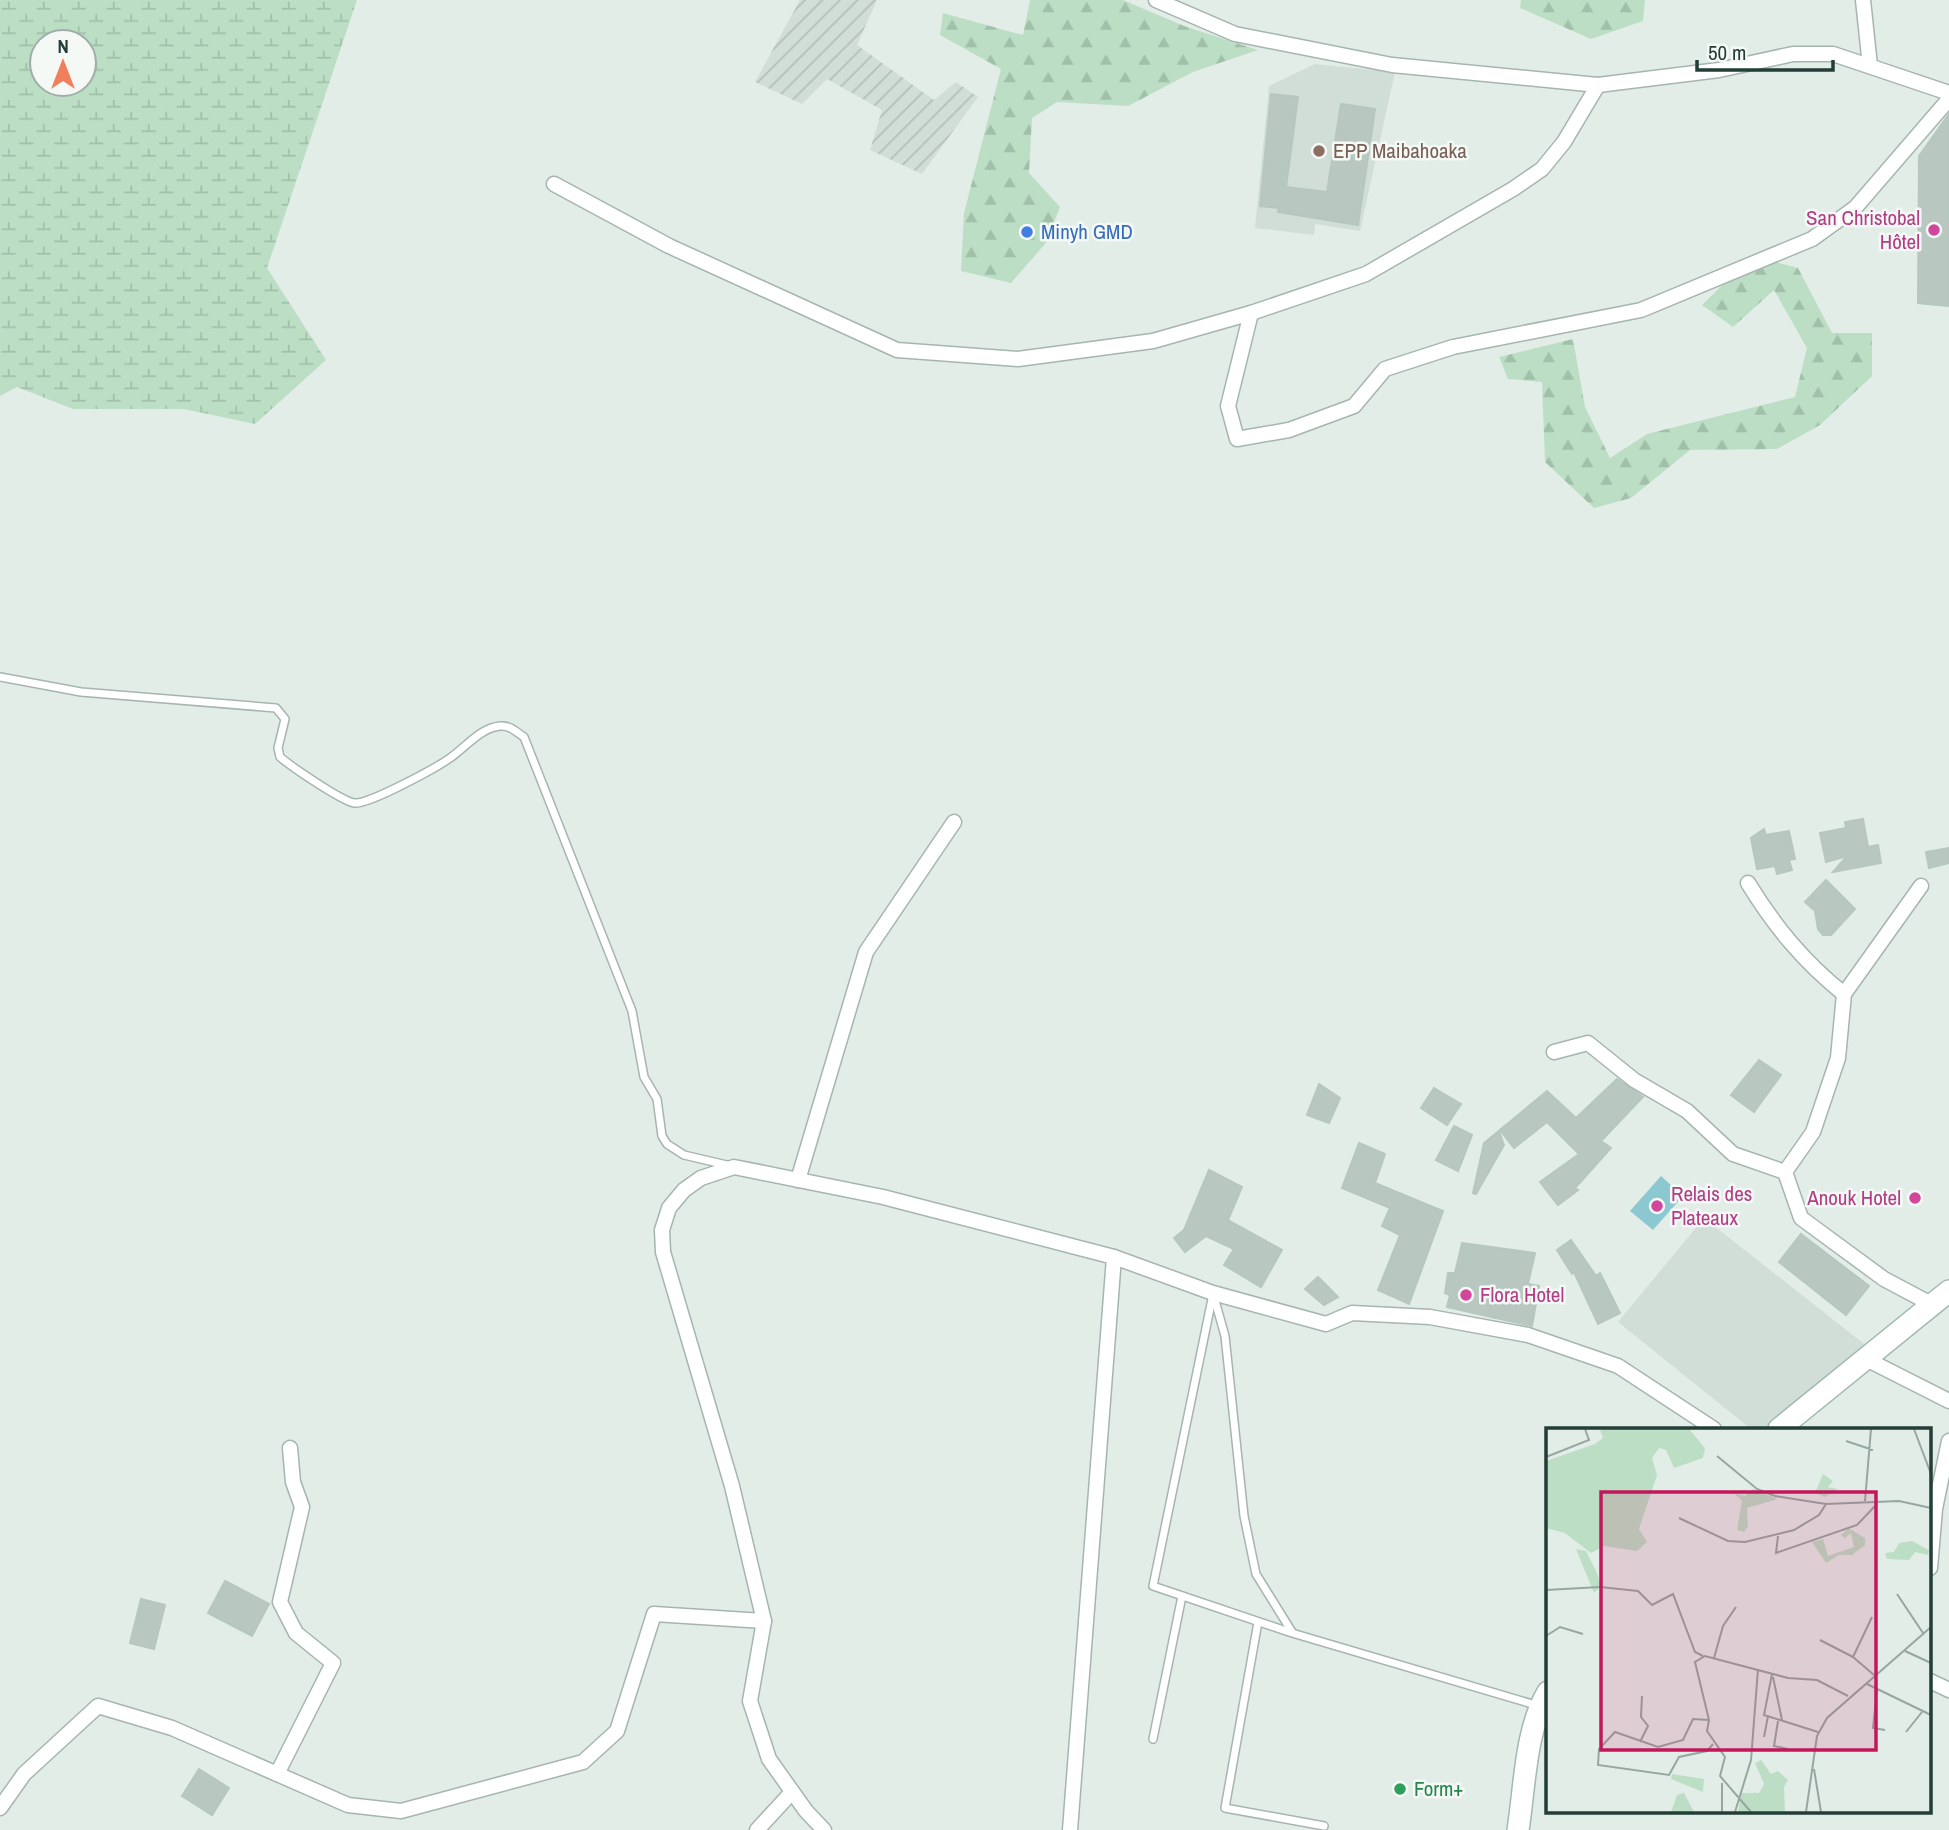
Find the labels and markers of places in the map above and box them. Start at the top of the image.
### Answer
place label: EPP Maibahoaka [1333,136,1467,165]
marker: EPP Maibahoaka [1311,143,1327,159]
place label: San Christobal Hôtel [1806,203,1920,256]
place label: Minyh GMD [1041,217,1133,246]
marker: San Christobal Hôtel [1926,222,1942,238]
marker: Minyh GMD [1019,224,1035,240]
place label: Relais des Plateaux [1671,1179,1752,1232]
place label: Anouk Hotel [1806,1183,1901,1212]
marker: Anouk Hotel [1907,1190,1923,1206]
marker: Relais des Plateaux [1649,1198,1665,1214]
place label: Flora Hotel [1480,1280,1564,1309]
marker: Flora Hotel [1458,1287,1474,1303]
place label: Form+ [1414,1774,1463,1803]
marker: Form+ [1392,1781,1408,1797]

